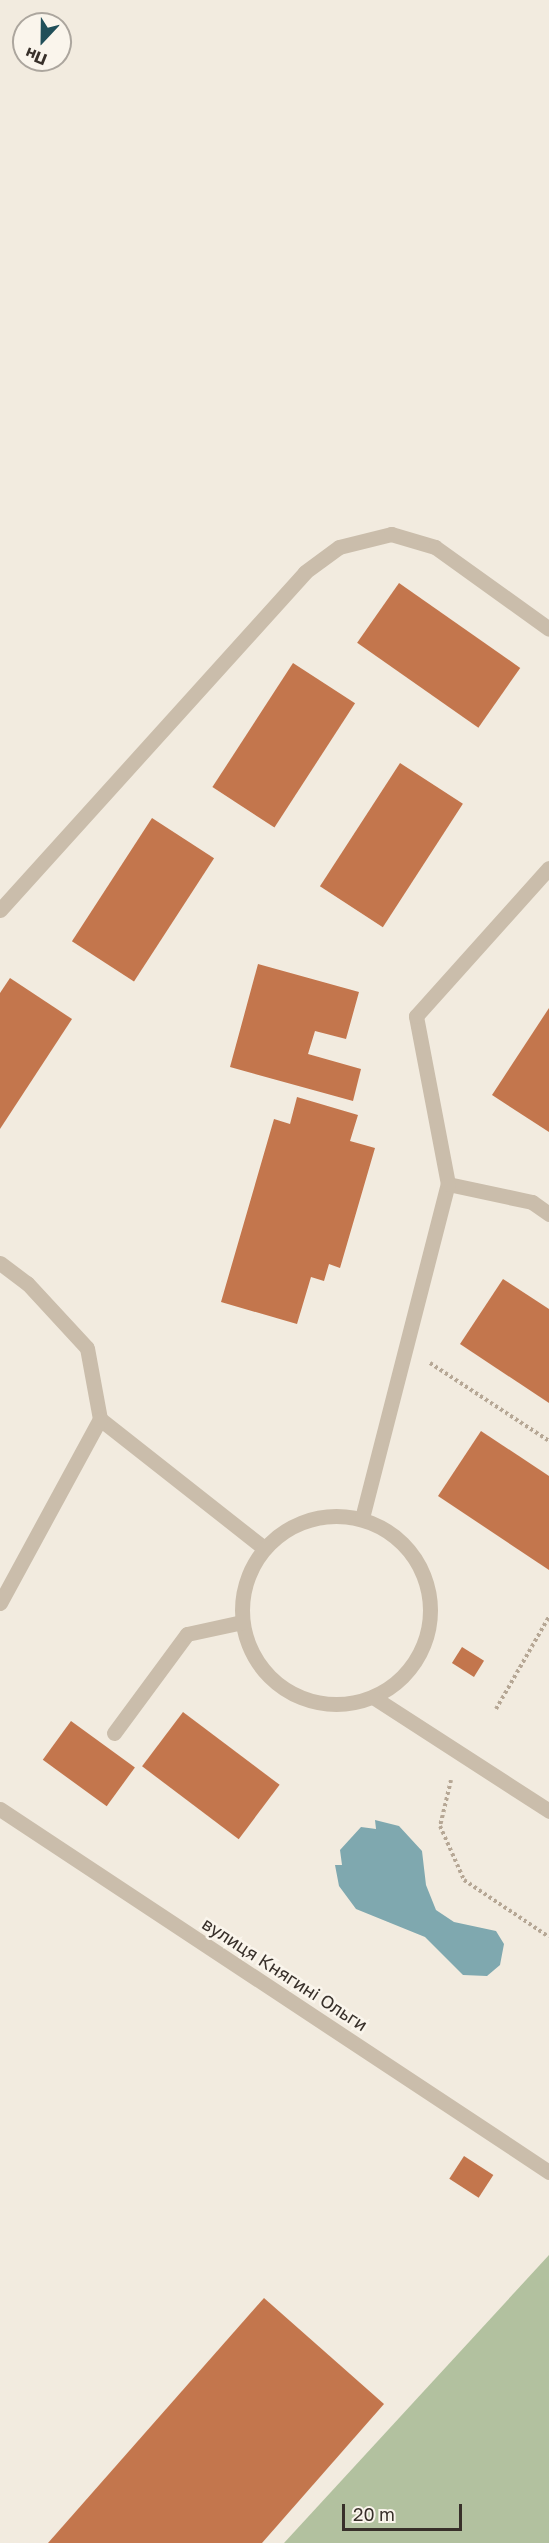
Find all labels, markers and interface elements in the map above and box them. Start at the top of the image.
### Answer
north arrow [12,12,72,72]
text: Пн [22,43,50,70]
street label: вулиця Княгині Ольги [198,1913,372,2035]
scale bar [345,2492,465,2530]
text: 20 m [353,2503,395,2525]

